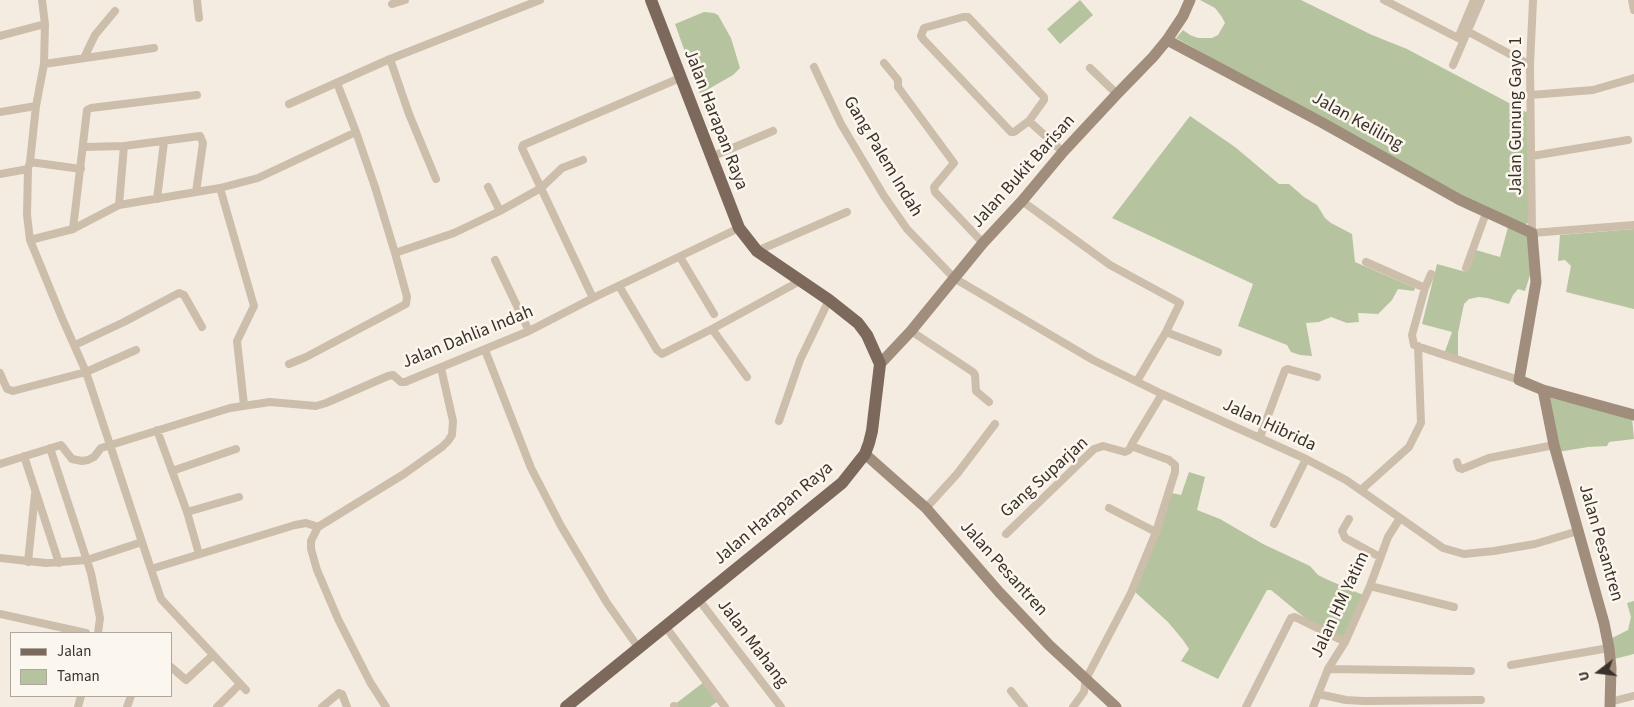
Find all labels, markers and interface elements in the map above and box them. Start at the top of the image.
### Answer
street label: Jalan Gunung Gayo 1 [1506,37,1528,195]
street label: Jalan Harapan Raya [678,47,752,193]
street label: Jalan Keliling [1308,88,1406,156]
street label: Gang Palem Indah [838,93,926,221]
street label: Jalan Bukit Barisan [967,111,1081,233]
street label: Jalan Dahlia Indah [399,302,537,374]
street label: Jalan Hibrida [1219,395,1319,457]
street label: Gang Suparjan [997,433,1093,523]
street label: Jalan Harapan Raya [710,458,838,570]
street label: Jalan Pesantren [1573,482,1627,604]
street label: Jalan Pesantren [955,517,1051,621]
street label: Jalan HM Yatim [1307,548,1375,662]
street label: Jalan Mahang [712,596,792,692]
legend [10,632,172,697]
text: Jalan [57,641,91,662]
north arrow [1574,647,1624,697]
text: Taman [57,666,100,687]
text: U [1574,669,1595,683]

